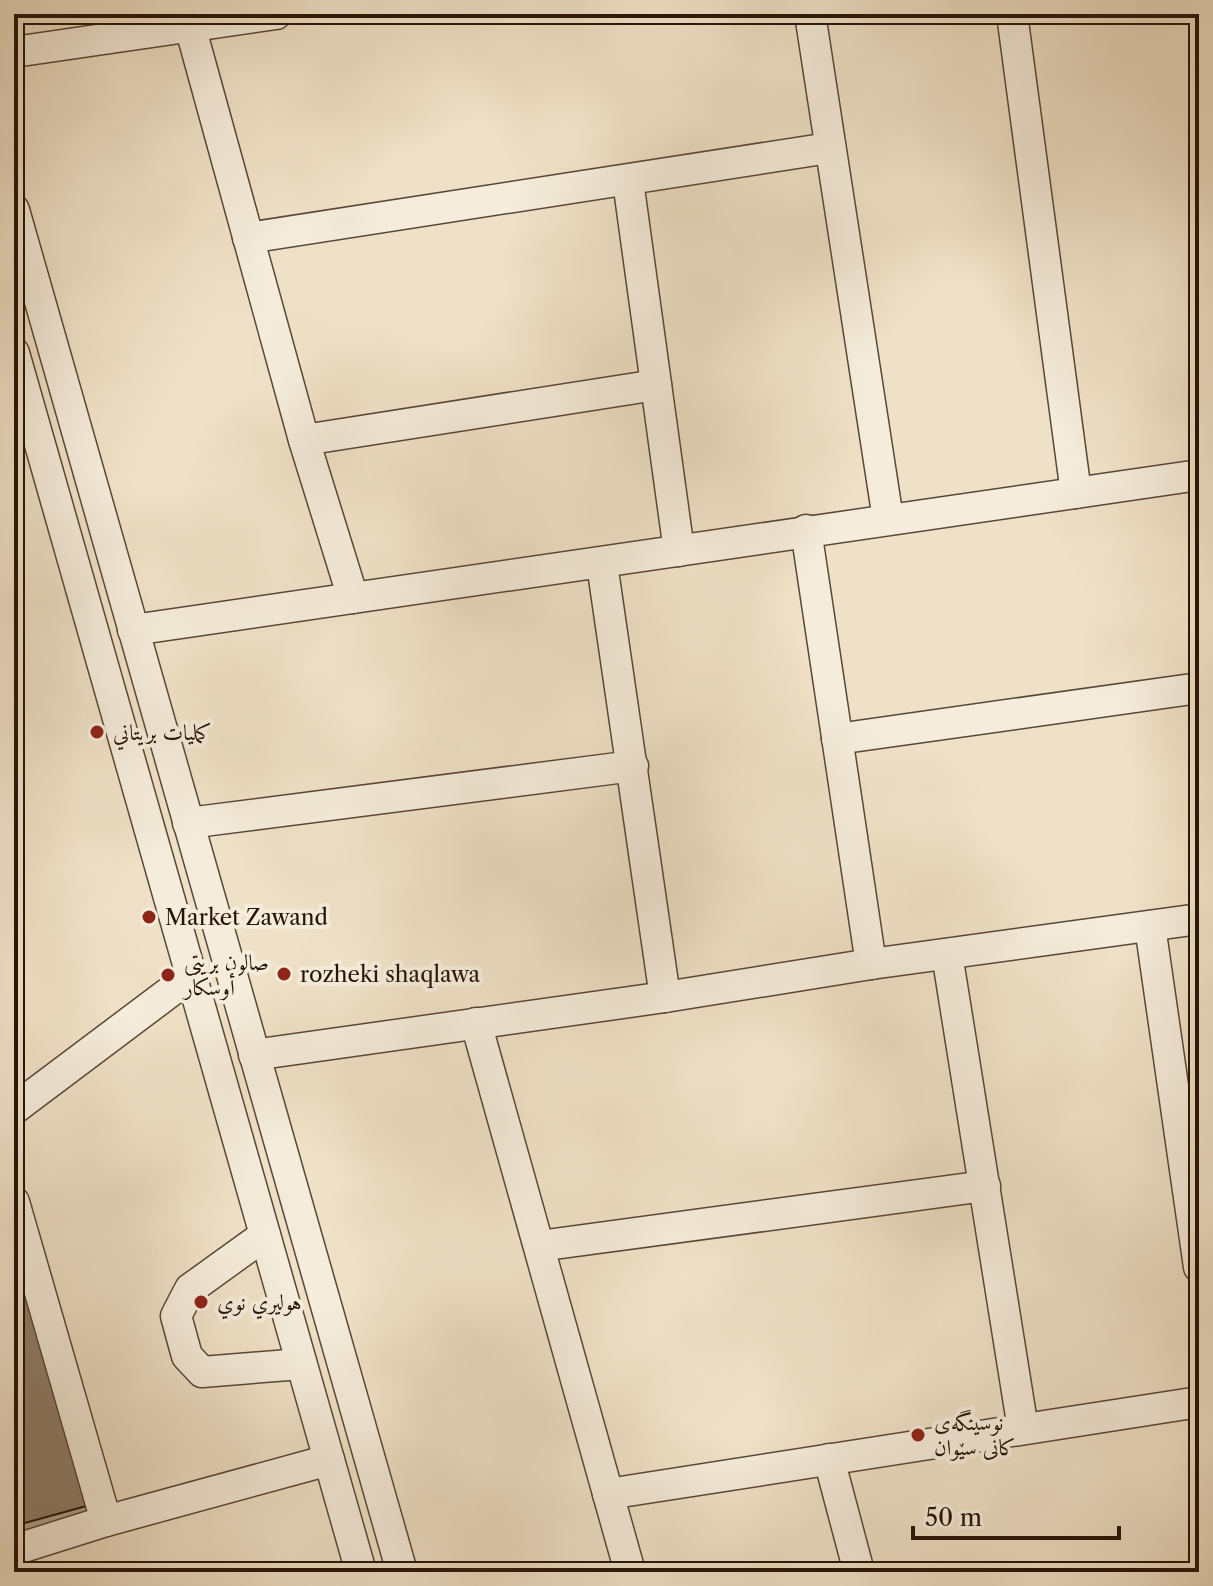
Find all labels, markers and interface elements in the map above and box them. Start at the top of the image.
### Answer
place label: كمليات بريتاني [113,719,211,751]
marker: كمليات بريتاني [88,723,106,741]
place label: Market Zawand [165,904,328,931]
marker: Market Zawand [140,908,158,926]
place label: صالون بريتي أوسكار [182,949,269,1001]
place label: rozheki shaqlawa [300,961,481,988]
marker: rozheki shaqlawa [275,965,293,983]
marker: صالون بريتي أوسكار [159,966,177,984]
place label: هوليري نوي [217,1289,302,1320]
marker: هوليري نوي [192,1293,210,1311]
place label: نوسینگەی کانی سێوان [934,1409,1016,1461]
marker: نوسینگەی کانی سێوان [909,1426,927,1444]
scale bar [913,1490,1119,1540]
text: 50 m [925,1503,982,1532]

